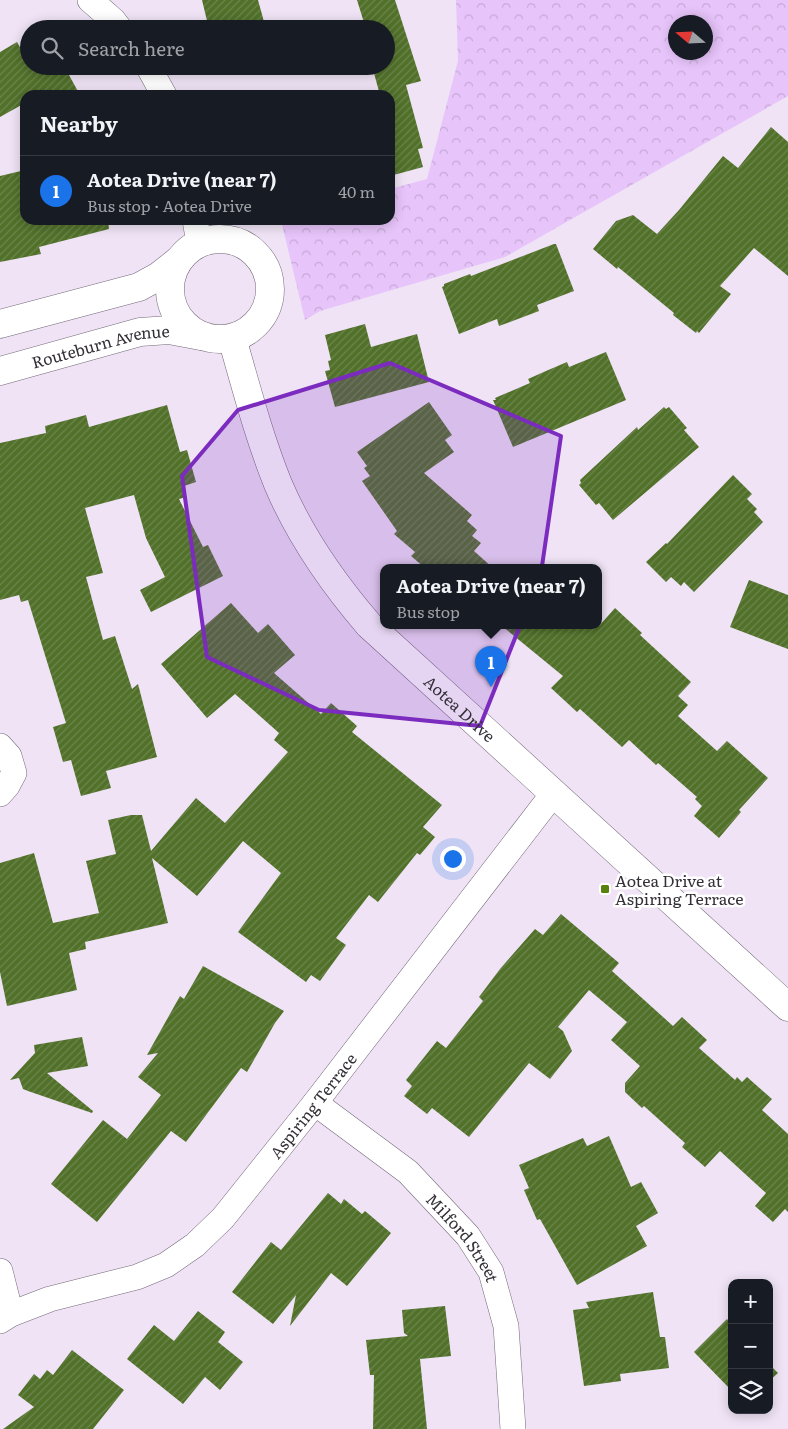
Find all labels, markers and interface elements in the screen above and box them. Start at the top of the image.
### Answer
north arrow [668,15,713,60]
search box [20,20,395,75]
icon: search [38,34,66,62]
text: Search here [78,34,185,62]
text: Nearby [40,107,118,138]
text: Aotea Drive (near 7) [87,165,277,193]
text: 1 [53,179,59,203]
text: 40 m [338,179,375,203]
text: Bus stop · Aotea Drive [87,193,252,217]
street label: Routeburn Avenue [29,318,170,374]
popup [380,564,602,629]
text: Aotea Drive (near 7) [396,571,586,599]
text: Bus stop [396,599,460,623]
pin: 1 [475,646,507,687]
street label: Aotea Drive [419,669,501,747]
your location [440,846,466,872]
place label: Aotea Drive at Aspiring Terrace [615,868,744,910]
marker: Aotea Drive at Aspiring Terrace [599,883,611,895]
street label: Aspiring Terrace [263,1047,362,1163]
street label: Milford Street [421,1187,505,1285]
map controls [728,1279,773,1414]
button: + [728,1279,773,1324]
button: − [728,1324,773,1369]
button: layers [728,1369,773,1414]

